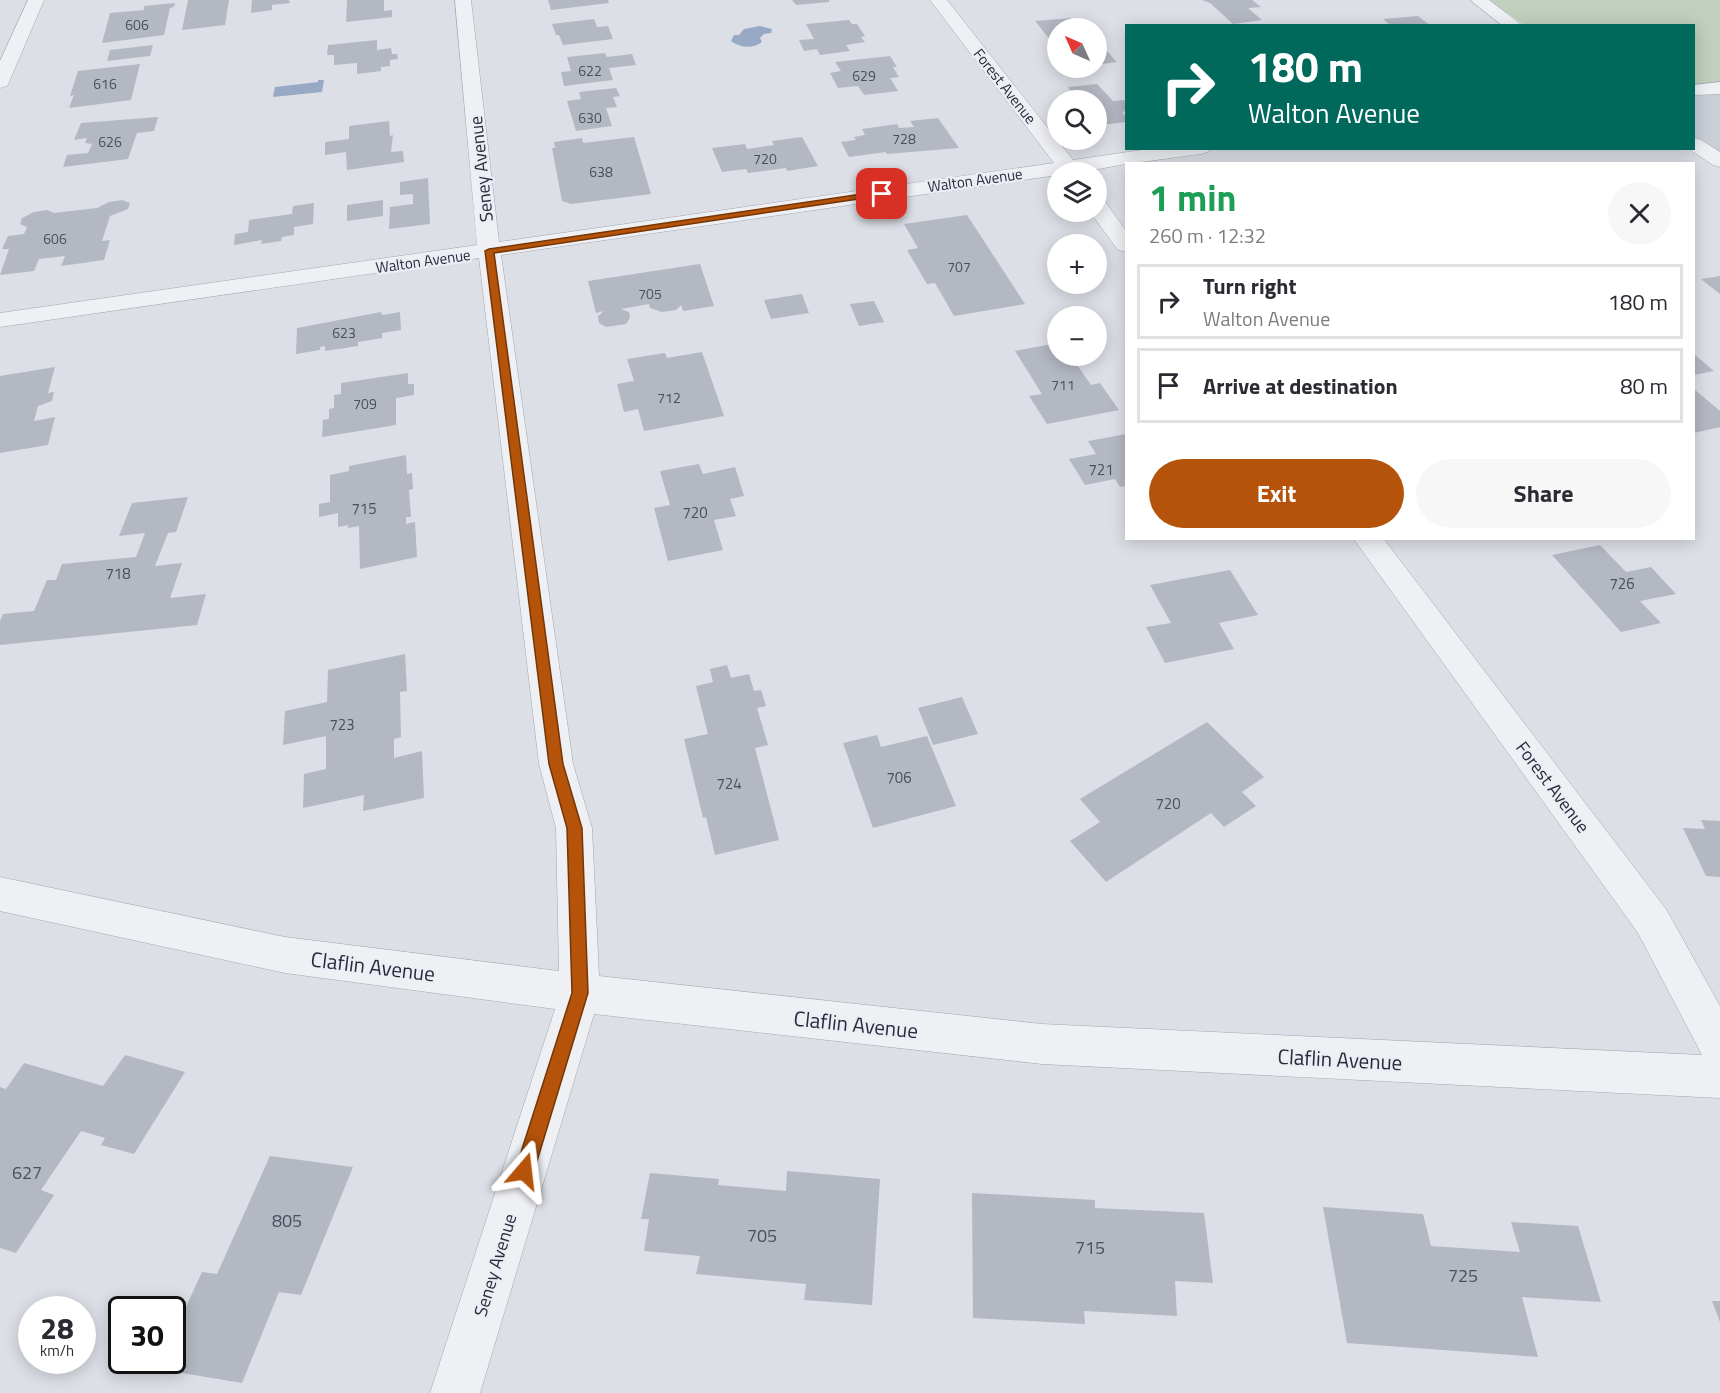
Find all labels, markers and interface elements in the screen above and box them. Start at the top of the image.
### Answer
house number: 606 [125,14,149,35]
north arrow [1047,18,1107,78]
map controls [1047,18,1107,366]
text: 180 m [1248,34,1363,98]
street label: Forest Avenue [968,43,1042,129]
icon: right [1149,48,1227,126]
house number: 622 [578,60,602,81]
house number: 629 [852,65,876,86]
house number: 616 [93,73,117,94]
button: search [1047,90,1107,150]
text: Walton Avenue [1248,92,1420,133]
house number: 630 [578,107,602,128]
street label: Seney Avenue [462,115,500,223]
house number: 728 [892,128,916,149]
house number: 626 [98,131,122,152]
house number: 720 [753,148,777,169]
house number: 638 [589,161,613,182]
street label: Walton Avenue [926,162,1024,198]
button: layers [1047,162,1107,222]
pin [856,168,907,219]
text: 1 min [1149,170,1236,225]
icon: arrive [865,177,898,210]
button: close [1608,182,1671,245]
text: 260 m · 12:32 [1149,220,1266,251]
house number: 606 [43,228,67,249]
button: + [1047,234,1107,294]
street label: Walton Avenue [374,243,472,279]
house number: 707 [947,256,971,277]
text: Turn right [1203,269,1297,303]
house number: 705 [638,283,662,304]
icon: right [1152,285,1185,318]
text: 180 m [1608,285,1668,319]
text: Walton Avenue [1203,303,1330,334]
button: − [1047,306,1107,366]
house number: 623 [332,322,356,343]
icon: arrive [1152,369,1185,402]
text: Arrive at destination [1203,369,1398,403]
text: 80 m [1620,369,1668,403]
house number: 711 [1051,374,1075,395]
house number: 712 [657,387,681,408]
house number: 709 [353,393,377,414]
house number: 721 [1088,458,1114,481]
button: Exit [1149,459,1404,528]
button: Share [1416,459,1671,528]
house number: 715 [351,497,377,520]
house number: 720 [682,501,708,524]
house number: 718 [105,562,131,585]
house number: 726 [1609,572,1635,595]
house number: 723 [329,713,355,736]
street label: Forest Avenue [1509,735,1597,839]
house number: 706 [886,766,912,789]
house number: 724 [716,772,742,795]
house number: 720 [1155,792,1181,815]
street label: Claflin Avenue [309,943,437,989]
street label: Claflin Avenue [792,1002,920,1046]
street label: Claflin Avenue [1277,1040,1403,1078]
position arrow [492,1139,556,1203]
house number: 627 [12,1159,42,1186]
house number: 805 [272,1207,302,1234]
street label: Seney Avenue [467,1210,523,1320]
house number: 705 [747,1222,777,1249]
house number: 715 [1075,1234,1105,1261]
house number: 725 [1448,1262,1478,1289]
speed limit sign: 30 [108,1296,186,1374]
text: 28 [40,1305,74,1351]
text: km/h [40,1339,74,1362]

